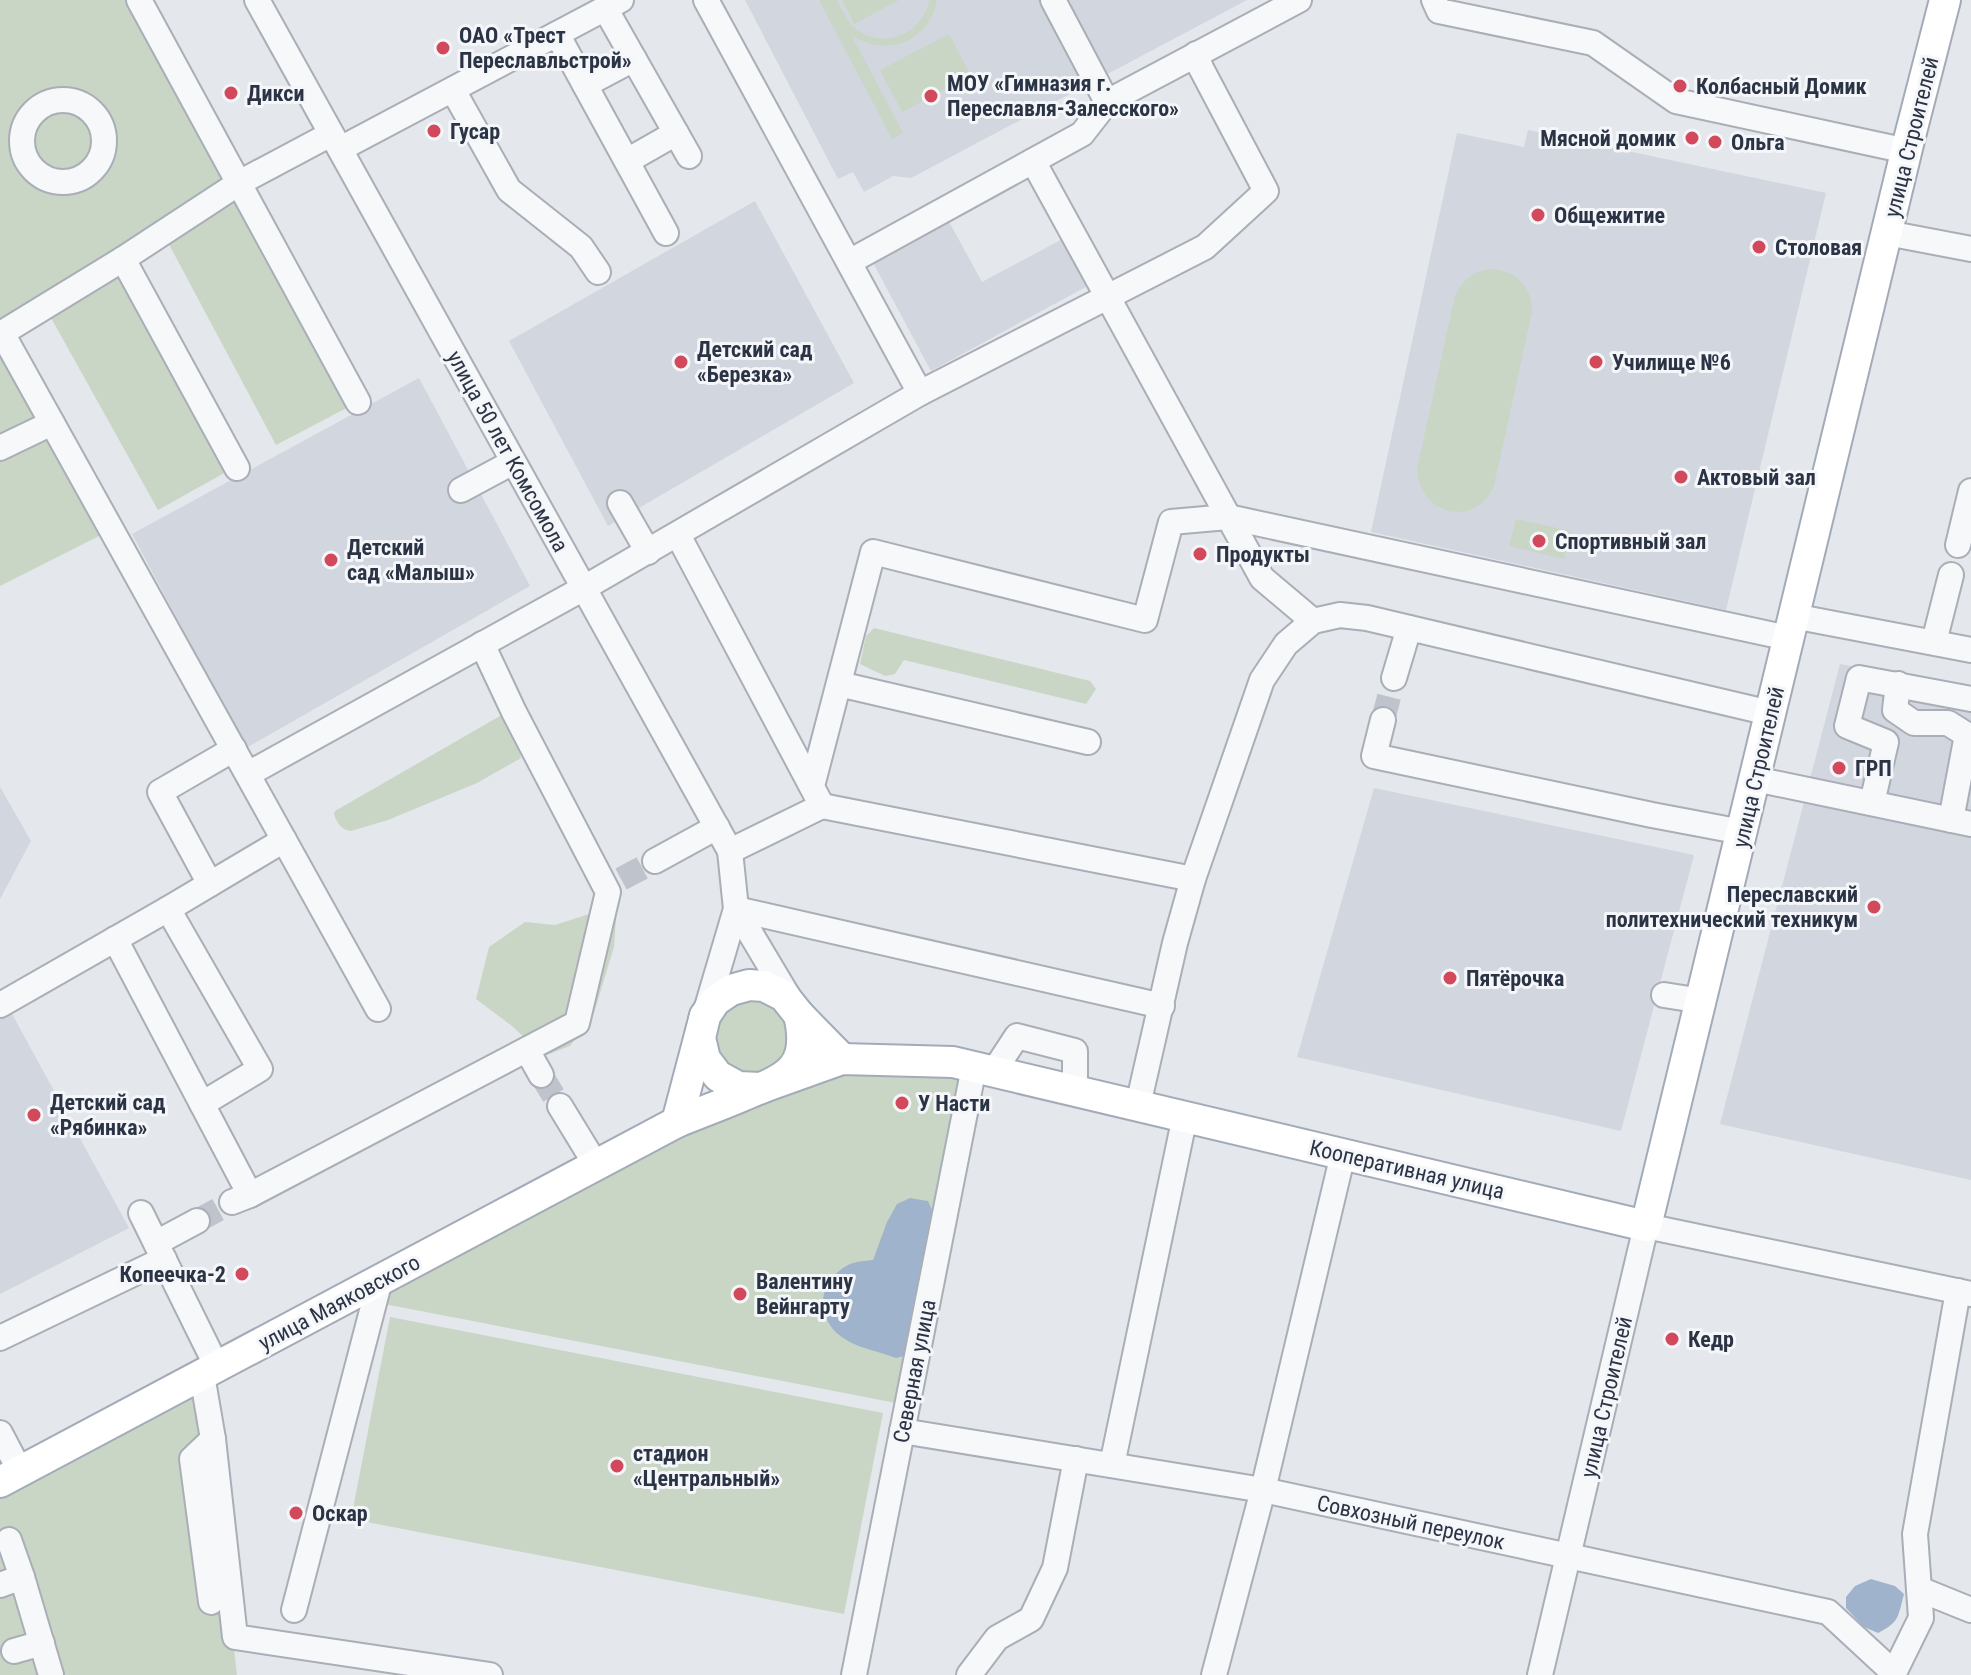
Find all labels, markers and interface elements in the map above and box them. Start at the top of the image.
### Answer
place label: ОАО «Трест Переславльстрой» [459,23,632,73]
marker: ОАО «Трест Переславльстрой» [434,39,452,57]
street label: улица Строителей [1879,54,1944,220]
place label: МОУ «Гимназия г. Переславля-Залесского» [947,71,1179,121]
place label: Колбасный Домик [1696,74,1867,99]
marker: Колбасный Домик [1671,77,1689,95]
place label: Дикси [247,81,304,106]
marker: Дикси [222,84,240,102]
marker: МОУ «Гимназия г. Переславля-Залесского» [922,87,940,105]
place label: Гусар [450,119,500,144]
marker: Гусар [425,122,443,140]
place label: Мясной домик [1540,126,1676,151]
marker: Мясной домик [1683,129,1701,147]
place label: Ольга [1731,130,1785,155]
marker: Ольга [1706,133,1724,151]
place label: Общежитие [1554,203,1665,228]
marker: Общежитие [1529,206,1547,224]
place label: Столовая [1775,235,1862,260]
marker: Столовая [1750,238,1768,256]
place label: Детский сад «Березка» [697,337,812,387]
street label: улица 50 лет Комсомола [442,346,573,556]
place label: Училище №6 [1612,350,1731,375]
marker: Детский сад «Березка» [672,353,690,371]
marker: Училище №6 [1587,353,1605,371]
place label: Актовый зал [1697,465,1816,490]
marker: Актовый зал [1672,468,1690,486]
place label: Спортивный зал [1555,529,1706,554]
marker: Спортивный зал [1530,532,1548,550]
place label: Детский сад «Малыш» [347,535,475,585]
place label: Продукты [1216,542,1310,567]
marker: Продукты [1191,545,1209,563]
marker: Детский сад «Малыш» [322,551,340,569]
street label: улица Строителей [1728,684,1789,850]
place label: ГРП [1855,756,1892,781]
marker: ГРП [1830,759,1848,777]
place label: Переславский политехнический техникум [1606,882,1858,932]
marker: Переславский политехнический техникум [1865,898,1883,916]
place label: Пятёрочка [1466,966,1564,991]
marker: Пятёрочка [1441,969,1459,987]
place label: Детский сад «Рябинка» [50,1090,165,1140]
place label: У Насти [918,1091,990,1116]
marker: У Насти [893,1094,911,1112]
marker: Детский сад «Рябинка» [25,1106,43,1124]
street label: Кооперативная улица [1307,1135,1507,1204]
street label: улица Маяковского [254,1249,424,1356]
place label: Копеечка-2 [120,1262,226,1287]
marker: Копеечка-2 [233,1265,251,1283]
place label: Валентину Вейнгарту [756,1269,853,1319]
marker: Валентину Вейнгарту [731,1285,749,1303]
street label: Северная улица [888,1297,941,1445]
street label: улица Строителей [1576,1314,1637,1480]
place label: Кедр [1688,1327,1734,1352]
marker: Кедр [1663,1330,1681,1348]
place label: стадион «Центральный» [633,1441,780,1491]
marker: стадион «Центральный» [608,1457,626,1475]
street label: Совхозный переулок [1315,1490,1508,1555]
place label: Оскар [312,1501,368,1526]
marker: Оскар [287,1504,305,1522]

